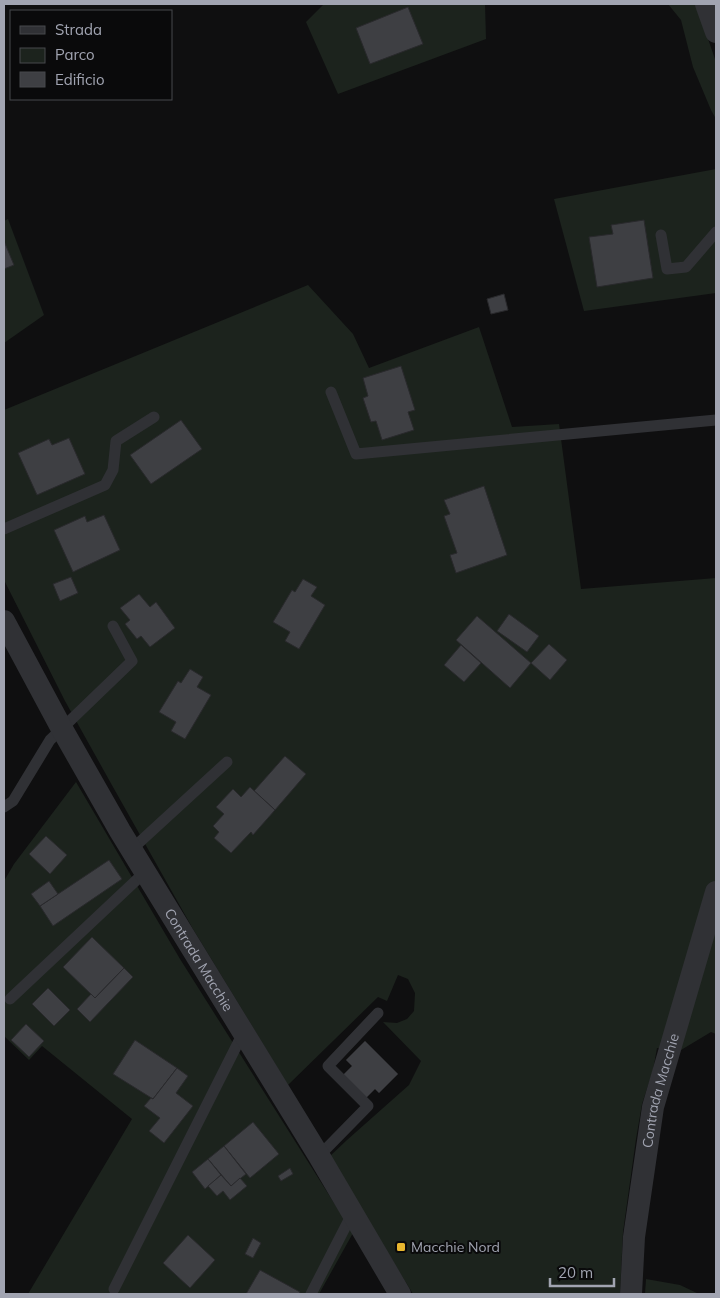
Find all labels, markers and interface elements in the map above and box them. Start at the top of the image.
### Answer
legend [10,10,172,100]
text: Strada [55,20,102,39]
text: Parco [55,45,95,64]
text: Edificio [55,70,105,89]
street label: Contrada Macchie [161,905,237,1015]
street label: Contrada Macchie [638,1031,683,1149]
place label: Macchie Nord [411,1238,500,1256]
marker: Macchie Nord [395,1241,407,1253]
scale bar [550,1256,614,1288]
text: 20 m [558,1263,593,1282]

